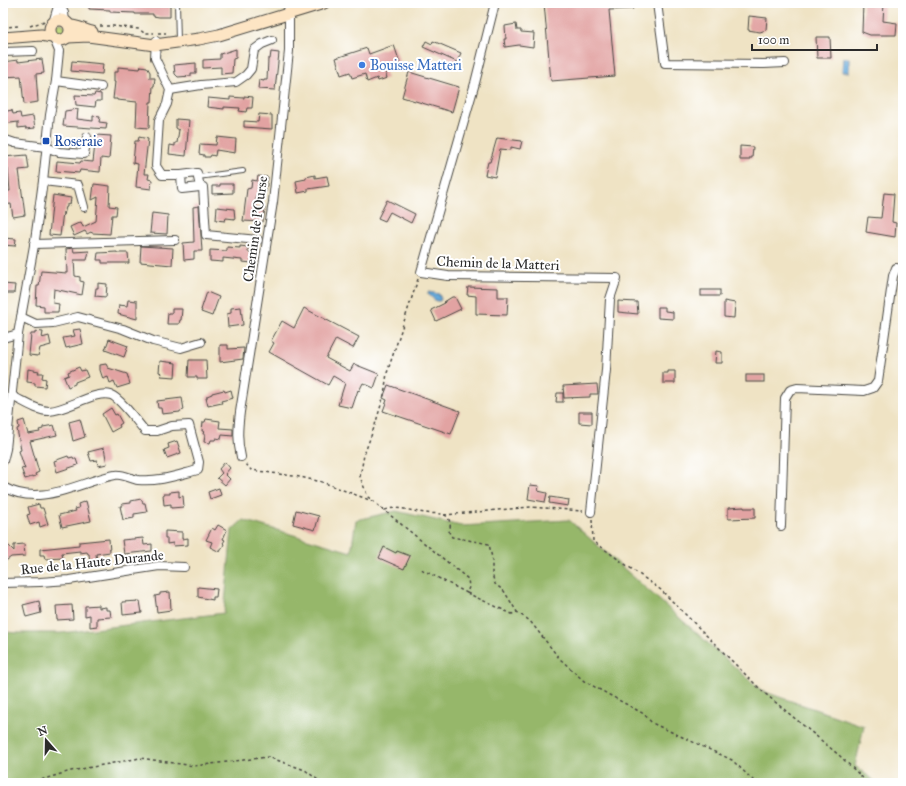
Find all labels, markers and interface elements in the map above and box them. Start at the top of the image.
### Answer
scale bar [752,26,877,52]
text: 100 m [758,33,789,47]
place label: Bouisse Matteri [370,57,462,74]
marker: Bouisse Matteri [357,60,367,70]
place label: Roseraie [54,133,103,150]
marker: Roseraie [41,136,51,146]
street label: Chemin de l'Ourse [240,175,271,283]
street label: Chemin de la Matteri [436,253,560,274]
street label: Rue de la Haute Durande [20,547,165,578]
north arrow [26,720,66,760]
text: N [36,723,50,739]

